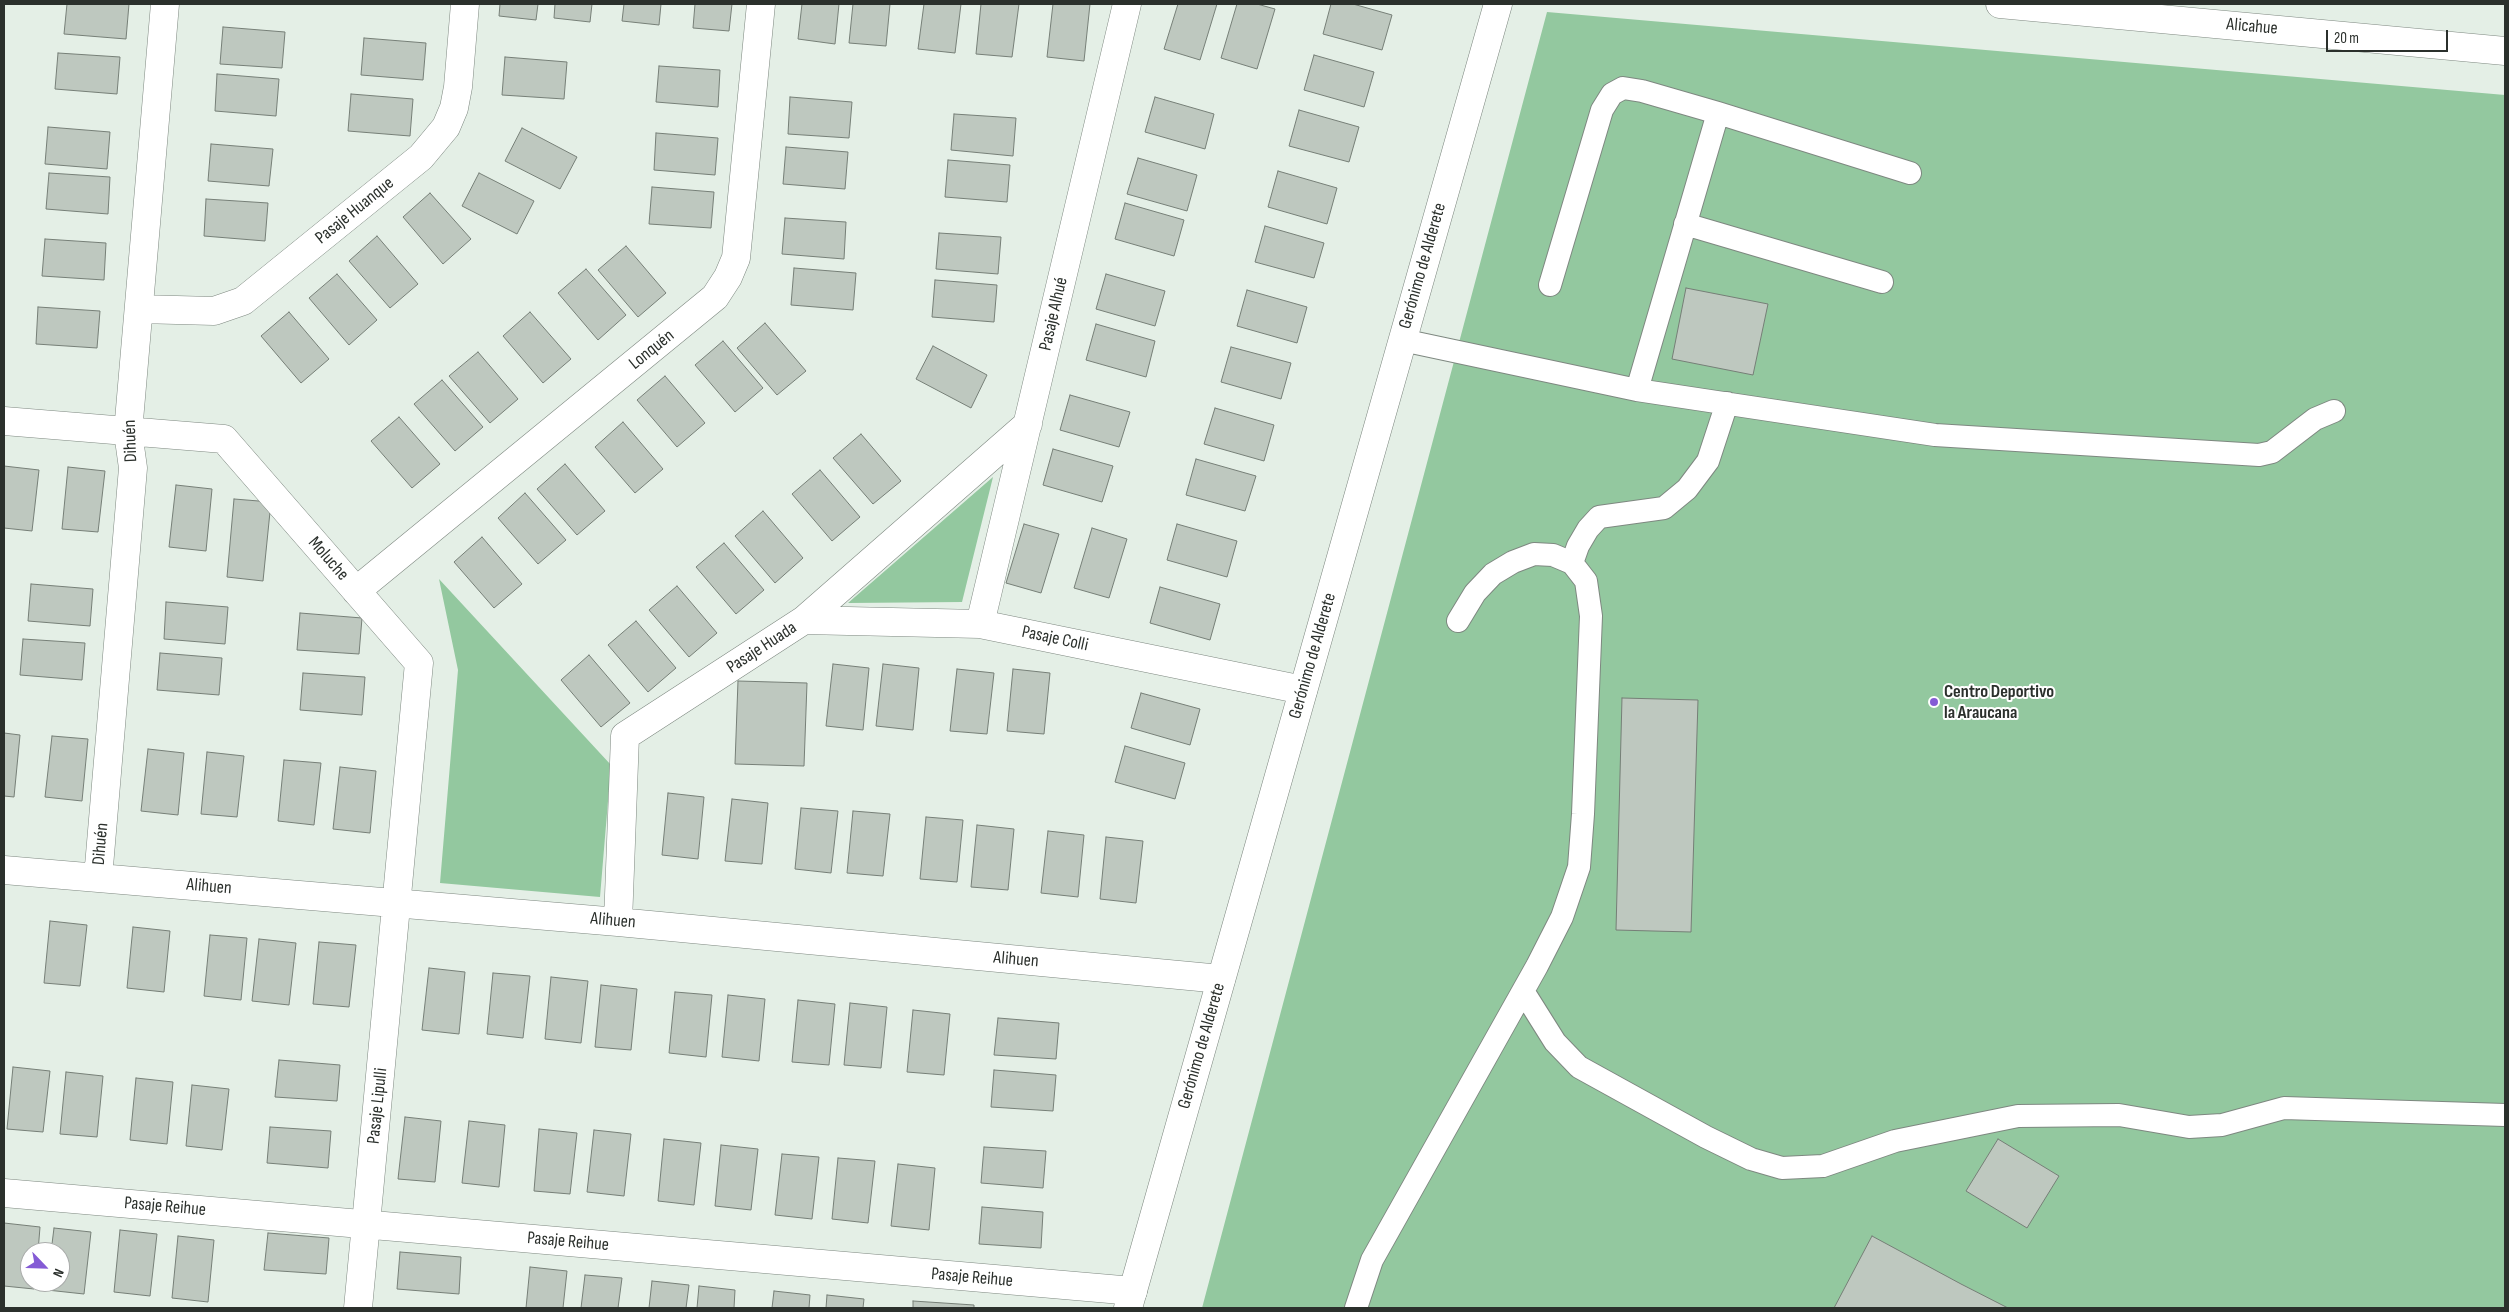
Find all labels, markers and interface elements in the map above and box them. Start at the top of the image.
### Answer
street label: Alicahue [2225,14,2279,40]
scale bar [2329,20,2452,52]
text: 20 m [2334,29,2359,48]
street label: Pasaje Huanque [311,173,399,249]
street label: Gerónimo de Alderete [1395,201,1451,331]
street label: Pasaje Alhué [1035,275,1073,353]
street label: Lonquén [625,325,679,375]
street label: Dihuén [119,419,143,463]
street label: Moluche [303,533,353,585]
street label: Gerónimo de Alderete [1285,591,1341,721]
street label: Pasaje Huada [723,617,801,679]
street label: Pasaje Colli [1020,621,1090,657]
place label: Centro Deportivo la Araucana [1944,681,2054,724]
marker: Centro Deportivo la Araucana [1928,696,1940,708]
street label: Dihuén [88,822,114,866]
street label: Alihuen [186,874,232,900]
street label: Alihuen [590,908,636,934]
street label: Alihuen [993,947,1039,973]
street label: Gerónimo de Alderete [1174,981,1230,1111]
street label: Pasaje Lipulli [363,1067,393,1145]
street label: Pasaje Reihue [123,1193,207,1221]
street label: Pasaje Reihue [526,1228,610,1256]
north arrow [20,1242,70,1292]
street label: Pasaje Reihue [930,1264,1014,1292]
text: N [49,1266,68,1280]

